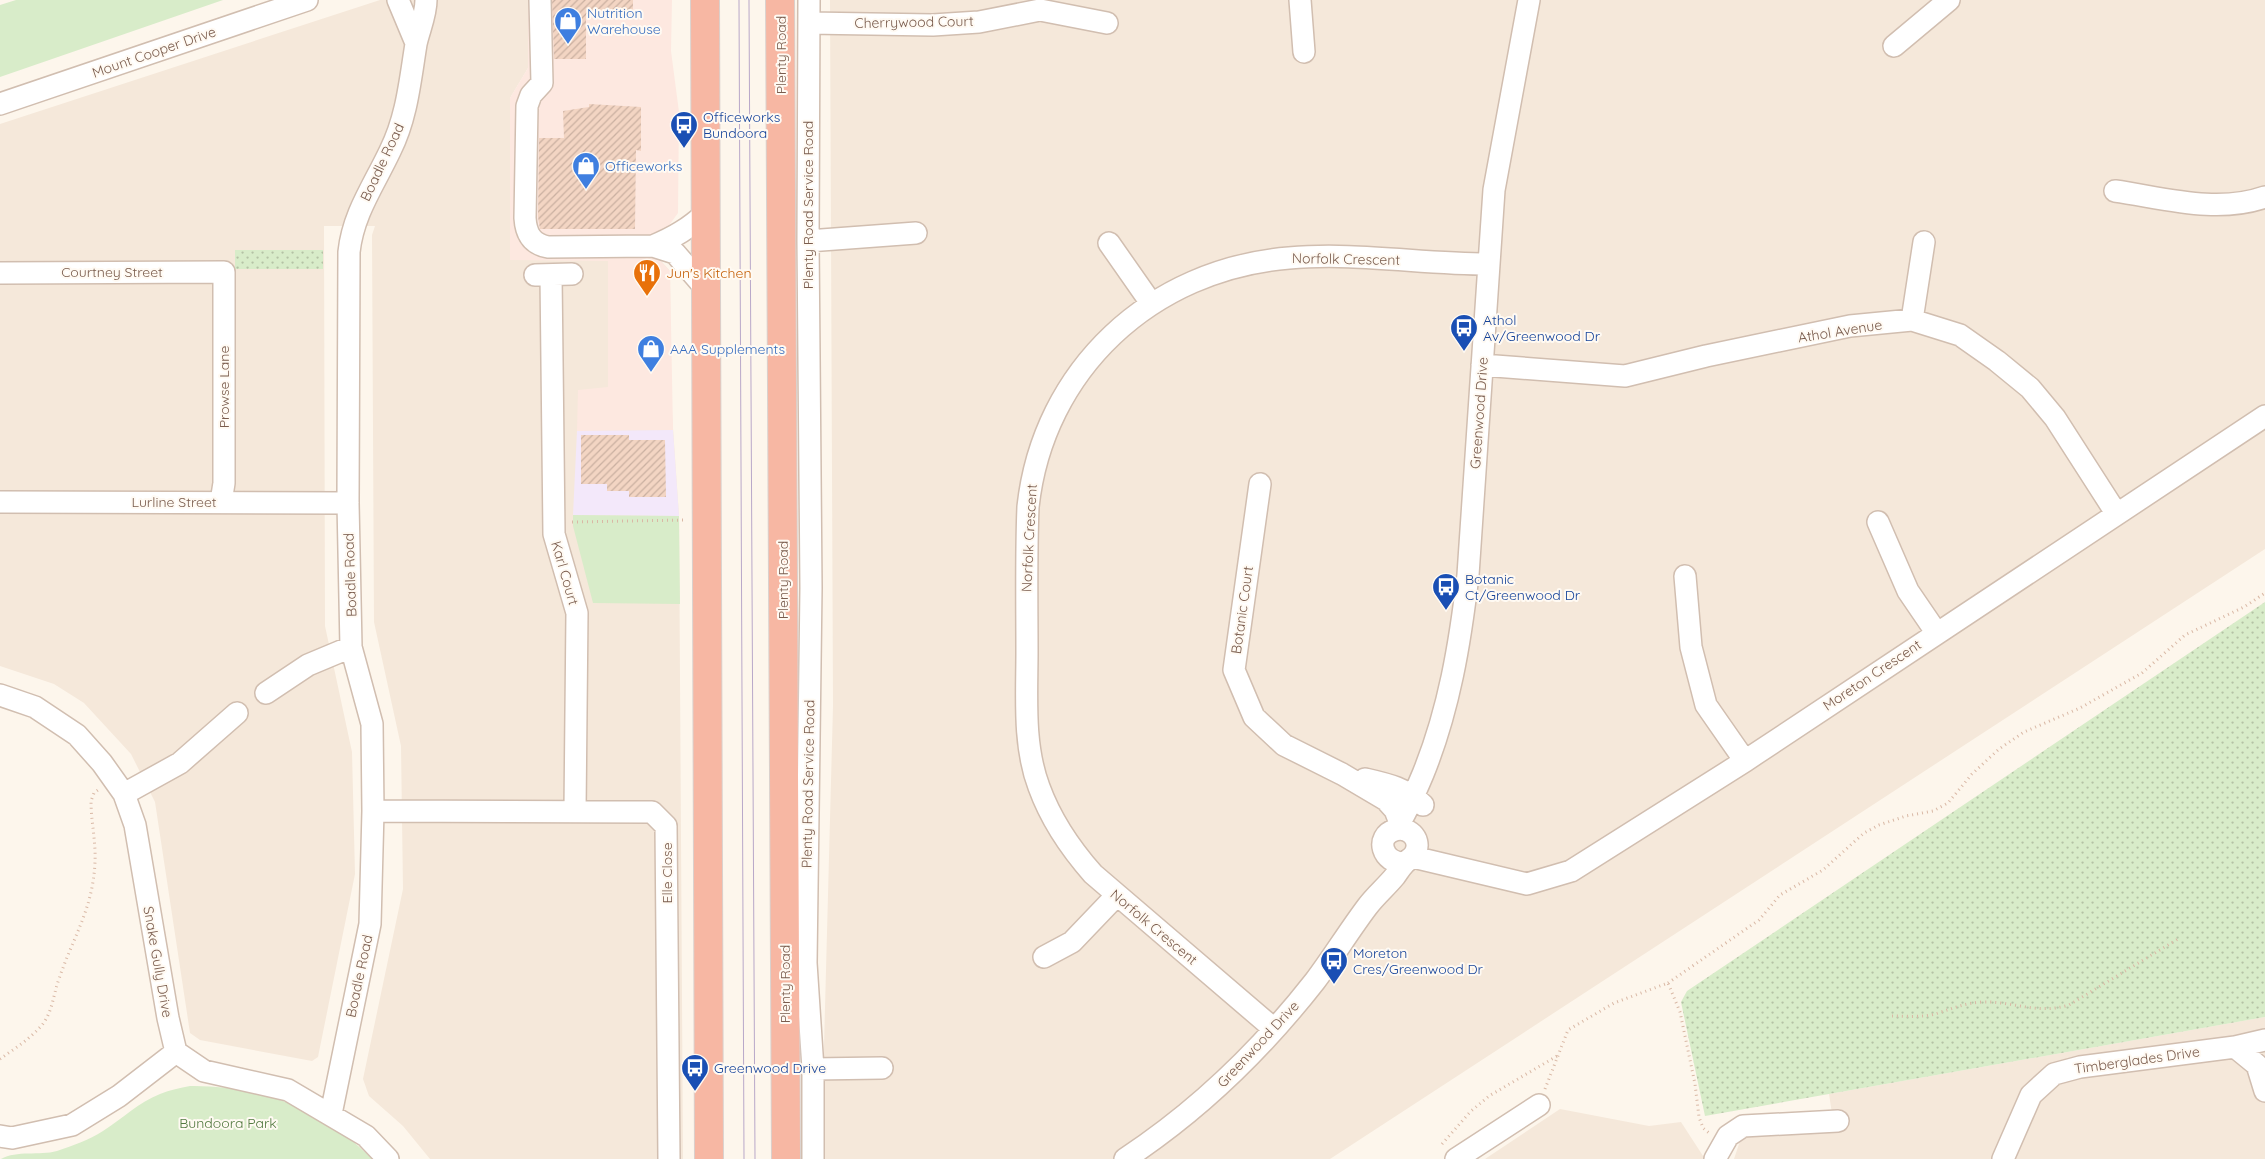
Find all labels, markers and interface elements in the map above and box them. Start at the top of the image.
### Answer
place label: Nutrition Warehouse [587,4,661,38]
shop icon: Nutrition Warehouse [553,6,583,45]
street label: Cherrywood Court [854,12,974,32]
street label: Plenty Road [772,16,790,94]
street label: Mount Cooper Drive [90,22,218,82]
place label: Officeworks Bundoora [703,108,780,142]
bus stop icon: Officeworks Bundoora [669,110,699,149]
street label: Boadle Road [356,120,408,204]
street label: Plenty Road Service Road [799,121,817,289]
shop icon: Officeworks [571,151,601,190]
place label: Officeworks [605,157,682,175]
street label: Norfolk Crescent [1292,249,1401,269]
restaurant icon: Jun's Kitchen [632,258,662,297]
street label: Courtney Street [61,263,163,281]
place label: Jun's Kitchen [666,264,751,282]
place label: Athol Av/Greenwood Dr [1483,311,1601,345]
bus stop icon: Athol Av/Greenwood Dr [1449,313,1479,352]
street label: Athol Avenue [1797,315,1883,347]
shop icon: AAA Supplements [636,334,666,373]
place label: AAA Supplements [670,340,785,358]
street label: Prowse Lane [215,346,233,428]
street label: Greenwood Drive [1466,356,1492,470]
street label: Norfolk Crescent [1017,483,1041,593]
street label: Lurline Street [131,493,217,511]
street label: Boadle Road [340,533,360,617]
street label: Karl Court [547,539,583,607]
street label: Plenty Road [774,541,792,619]
street label: Botanic Court [1227,565,1257,655]
place label: Botanic Ct/Greenwood Dr [1465,570,1581,604]
bus stop icon: Botanic Ct/Greenwood Dr [1431,572,1461,611]
street label: Moreton Crescent [1819,635,1925,715]
street label: Plenty Road Service Road [798,700,818,868]
street label: Elle Close [658,842,676,904]
street label: Norfolk Crescent [1107,885,1201,969]
street label: Snake Gully Drive [139,905,177,1019]
street label: Boadle Road [341,933,377,1019]
place label: Moreton Cres/Greenwood Dr [1353,944,1484,978]
street label: Plenty Road [776,945,794,1023]
bus stop icon: Moreton Cres/Greenwood Dr [1319,946,1349,985]
street label: Greenwood Drive [1213,997,1303,1091]
street label: Timberglades Drive [2073,1042,2201,1078]
bus stop icon: Greenwood Drive [680,1053,710,1092]
place label: Greenwood Drive [714,1059,826,1077]
park label: Bundoora Park [179,1114,277,1132]

